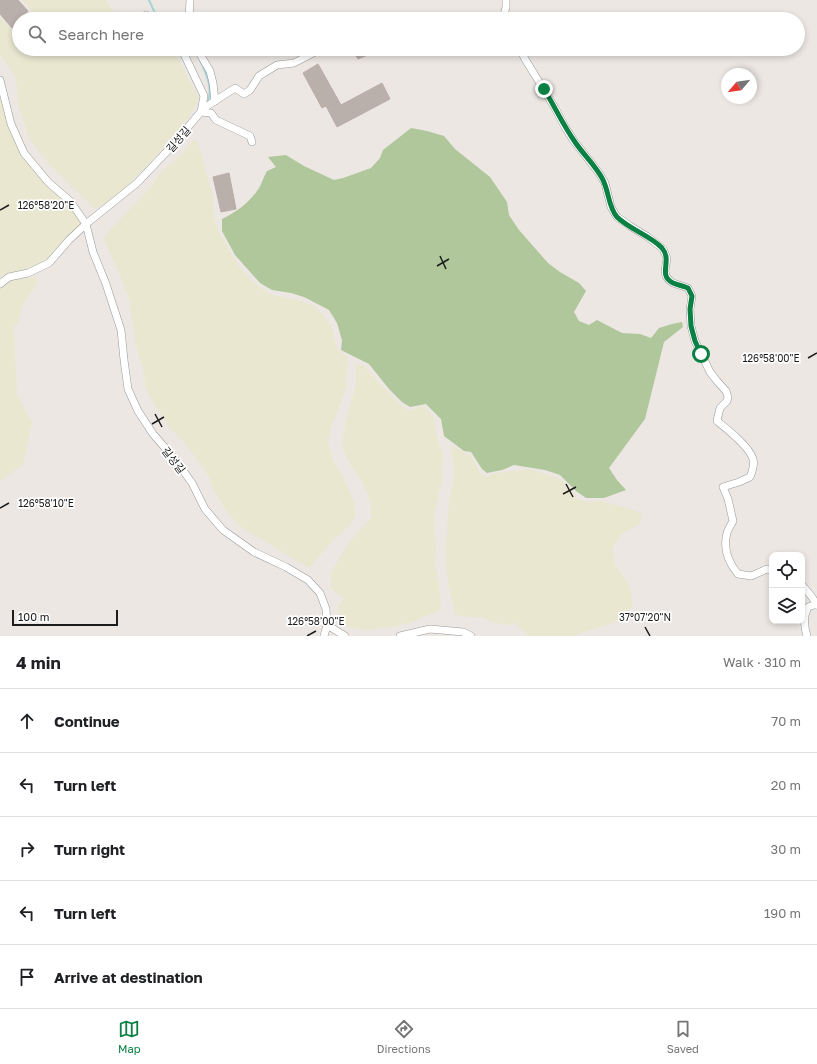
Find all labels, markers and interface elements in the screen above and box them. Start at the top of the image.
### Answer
search box [12,12,805,56]
icon: search [26,23,48,45]
text: Search here [58,25,144,43]
north arrow [721,68,757,104]
route end [535,80,553,98]
street label: 길성길 [163,123,193,155]
text: 126°58'20"E [18,199,74,211]
route start [692,345,710,363]
text: 126°58'00"E [742,352,800,364]
street label: 길성길 [160,444,188,476]
text: 126°58'10"E [18,497,74,509]
map controls [769,552,805,624]
button: locate [769,552,805,588]
button: layers [769,588,805,624]
scale bar [12,608,118,627]
text: 100 m [18,610,49,623]
text: 37°07'20"N [619,611,671,623]
text: 126°58'00"E [287,615,345,627]
text: 4 min [16,652,61,673]
text: Walk · 310 m [723,654,801,670]
icon: ahead [16,710,38,732]
text: Continue [54,712,120,730]
text: 70 m [771,713,801,729]
icon: left [16,774,38,796]
text: Turn left [54,776,116,794]
text: 20 m [771,777,801,793]
icon: right [16,838,38,860]
text: Turn right [54,840,125,858]
text: 30 m [771,841,801,857]
icon: left [16,902,38,924]
text: Turn left [54,904,116,922]
text: 190 m [764,905,801,921]
icon: arrive [16,966,38,988]
text: Arrive at destination [54,968,203,986]
tab: Map [118,1018,141,1055]
tab: Directions [377,1018,431,1055]
tab: Saved [667,1018,699,1055]

